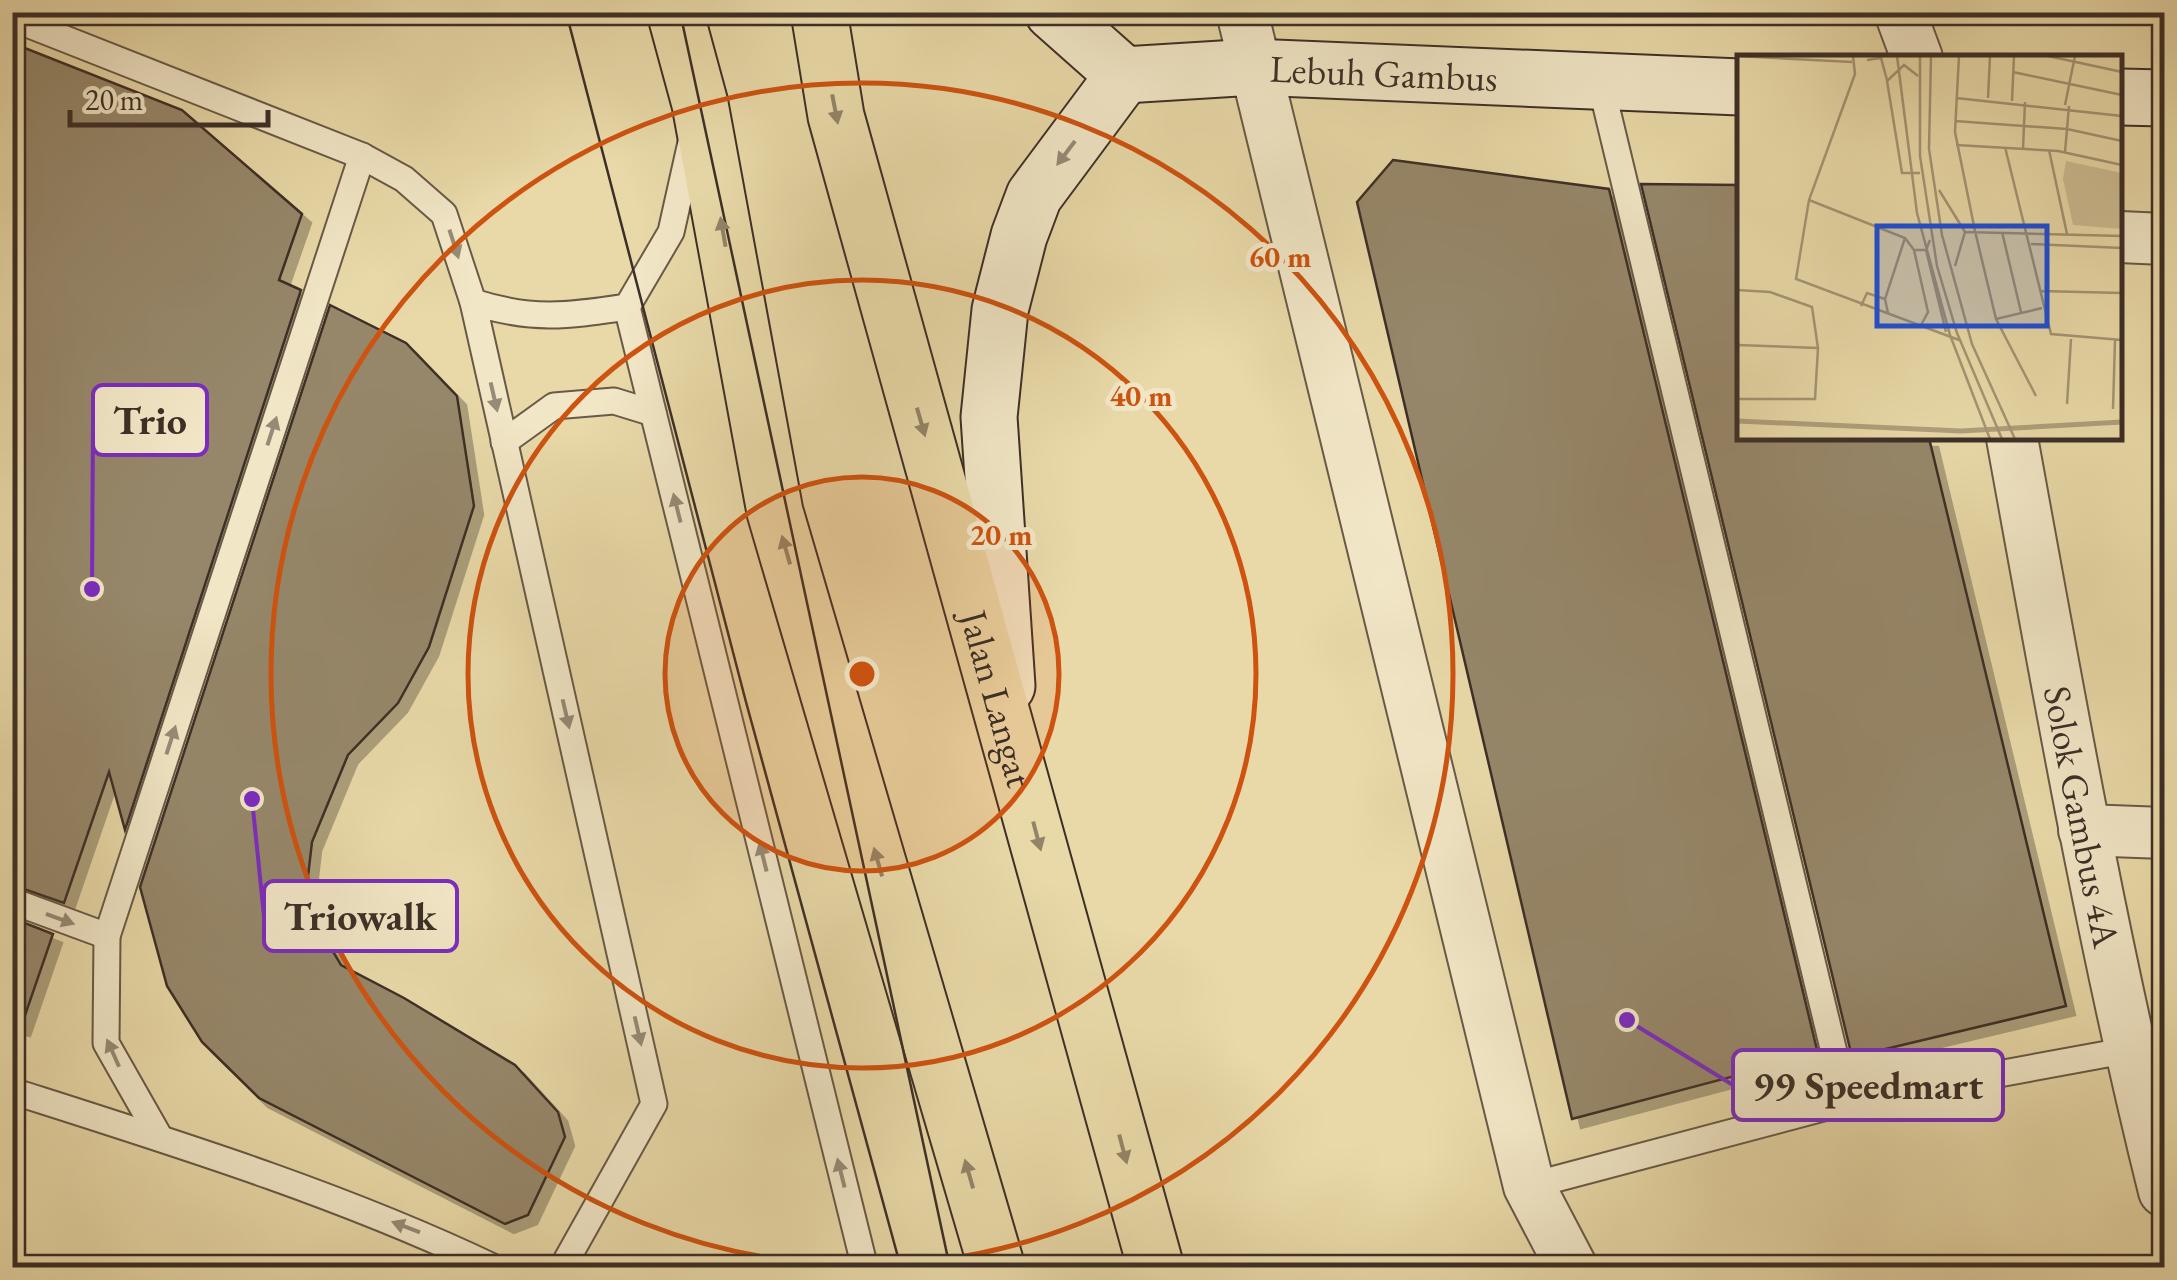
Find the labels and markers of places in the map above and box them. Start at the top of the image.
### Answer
callout: Trio [93,385,207,455]
centre of rings [844,656,880,692]
callout: Triowalk [264,881,457,951]
callout: 99 Speedmart [1733,1050,2003,1120]

